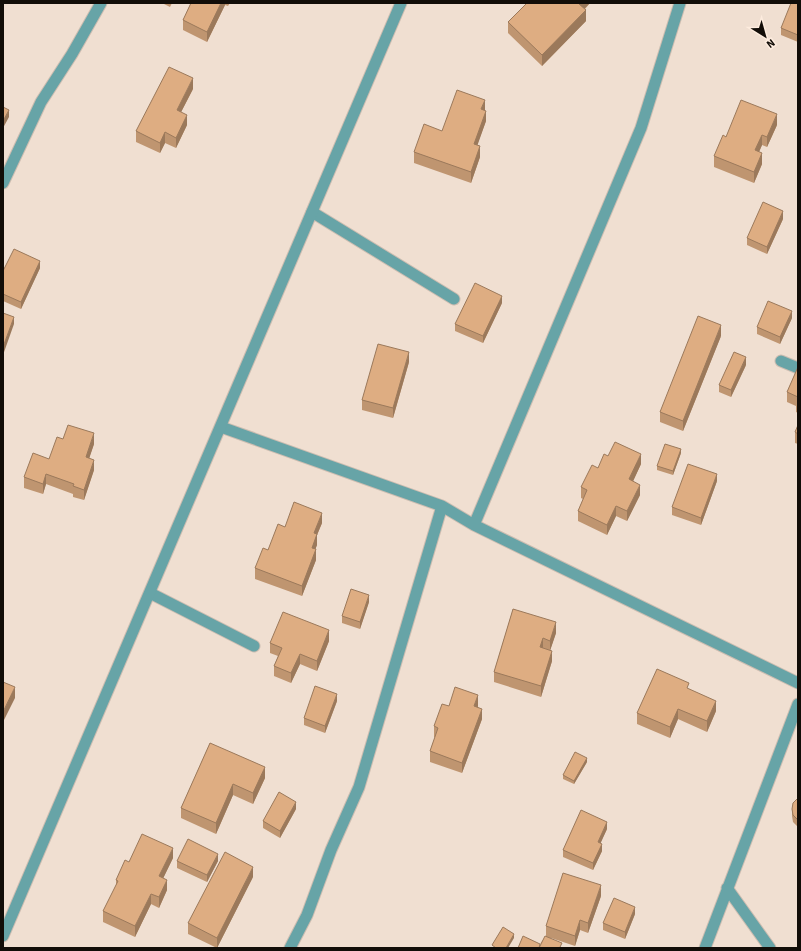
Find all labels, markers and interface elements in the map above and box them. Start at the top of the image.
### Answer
north arrow [745,16,785,56]
text: N [763,35,778,52]

